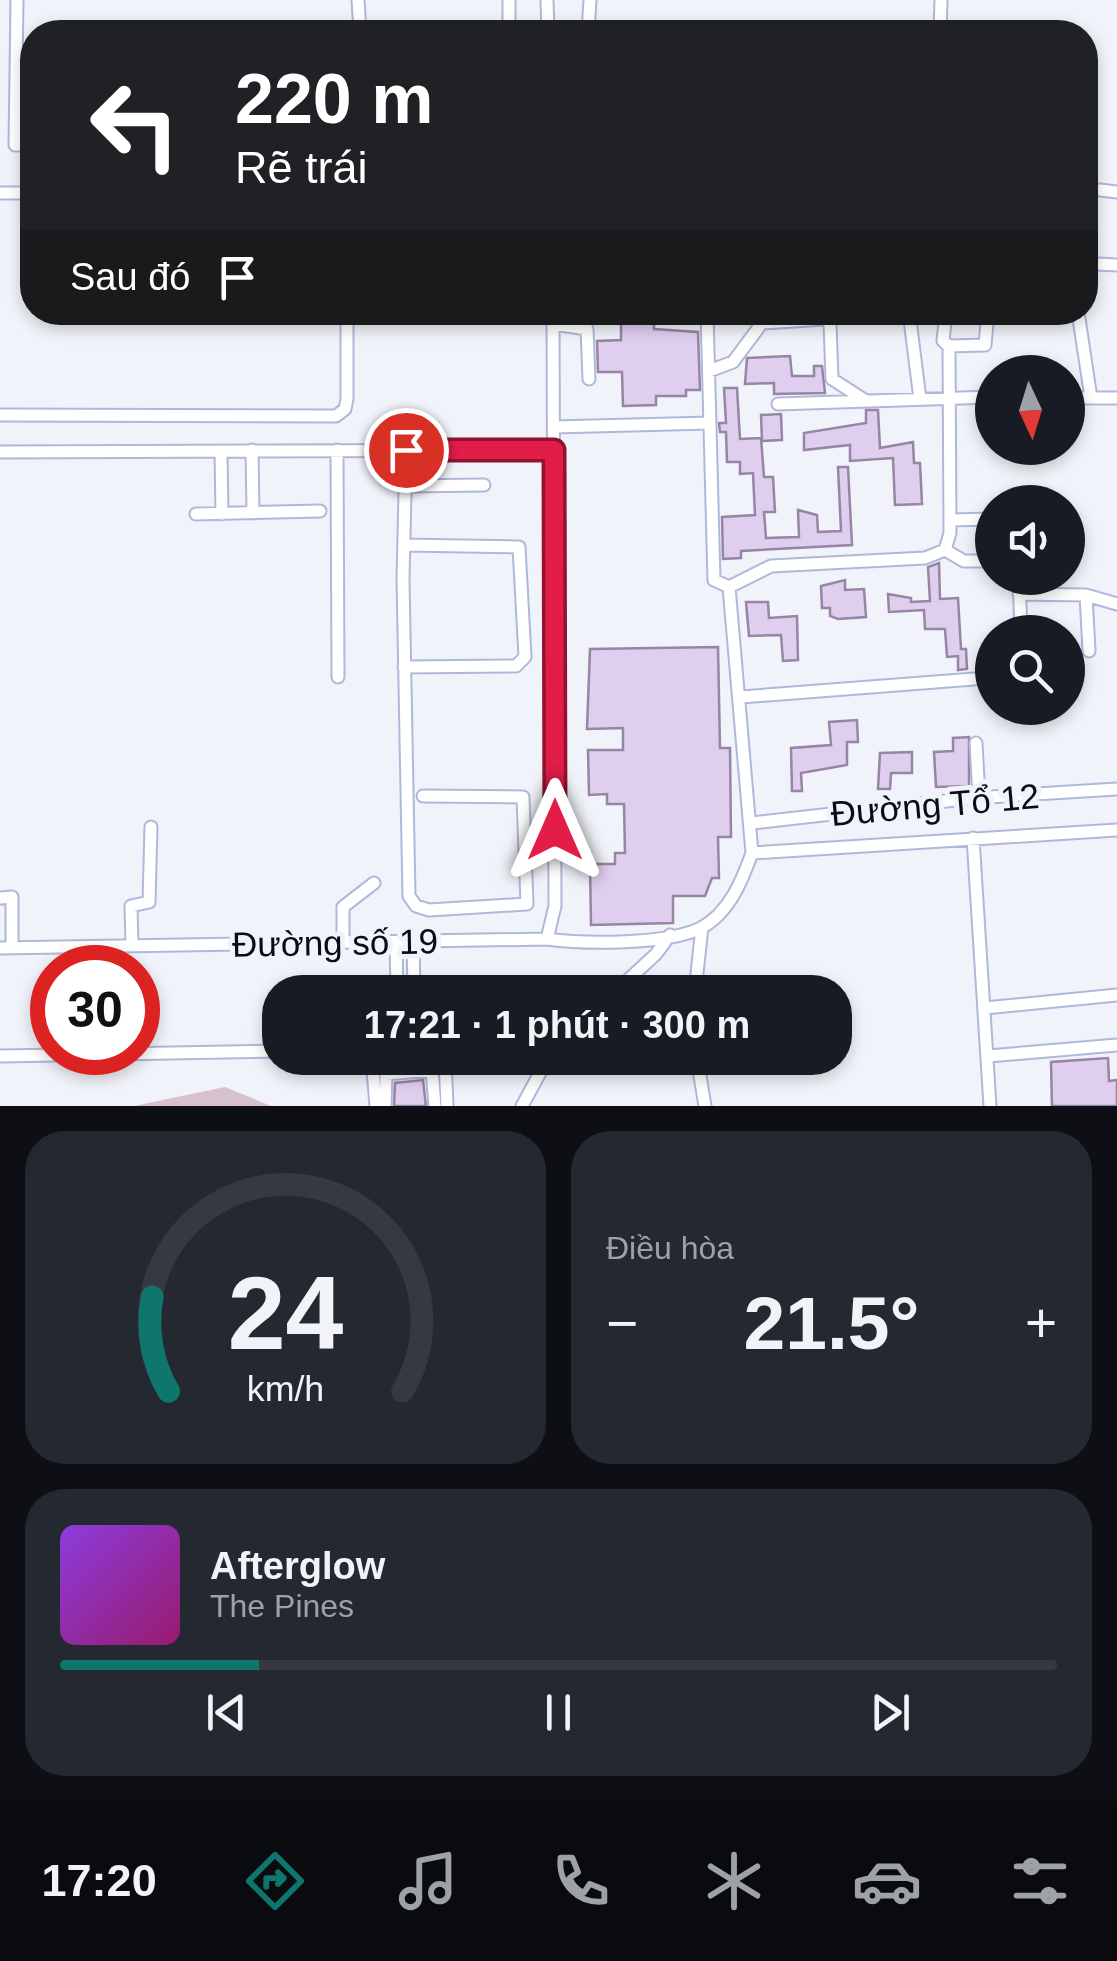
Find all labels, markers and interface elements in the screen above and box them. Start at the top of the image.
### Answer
icon: left [70,60,200,190]
text: 220 m [235,60,433,138]
text: Rẽ trái [235,142,368,193]
icon: arrive [210,250,265,305]
text: Sau đó [70,256,190,298]
north arrow [975,355,1085,465]
map controls [975,355,1085,725]
pin [364,408,449,493]
icon: arrive [379,423,434,478]
button: sound [975,485,1085,595]
button: search [975,615,1085,725]
street label: Đường Tổ 12 [829,776,1041,833]
position arrow [503,778,607,882]
street label: Đường số 19 [232,921,438,964]
speed limit sign: 30 [30,945,160,1075]
text: 17:21 · 1 phút · 300 m [364,1004,750,1046]
text: Điều hòa [606,1230,734,1266]
text: 24 [228,1255,343,1371]
text: 21.5° [744,1281,919,1365]
text: − [606,1292,638,1354]
text: + [1025,1292,1057,1354]
text: km/h [247,1369,324,1409]
text: Afterglow [210,1545,385,1587]
text: The Pines [210,1588,354,1624]
icon: previous [199,1685,254,1740]
icon: pause [531,1685,586,1740]
icon: next [863,1685,918,1740]
icon: directions [240,1846,310,1916]
icon: music [393,1846,463,1916]
icon: phone [546,1846,616,1916]
icon: climate [699,1846,769,1916]
icon: car [852,1846,922,1916]
icon: filters [1005,1846,1075,1916]
text: 17:20 [42,1855,157,1906]

